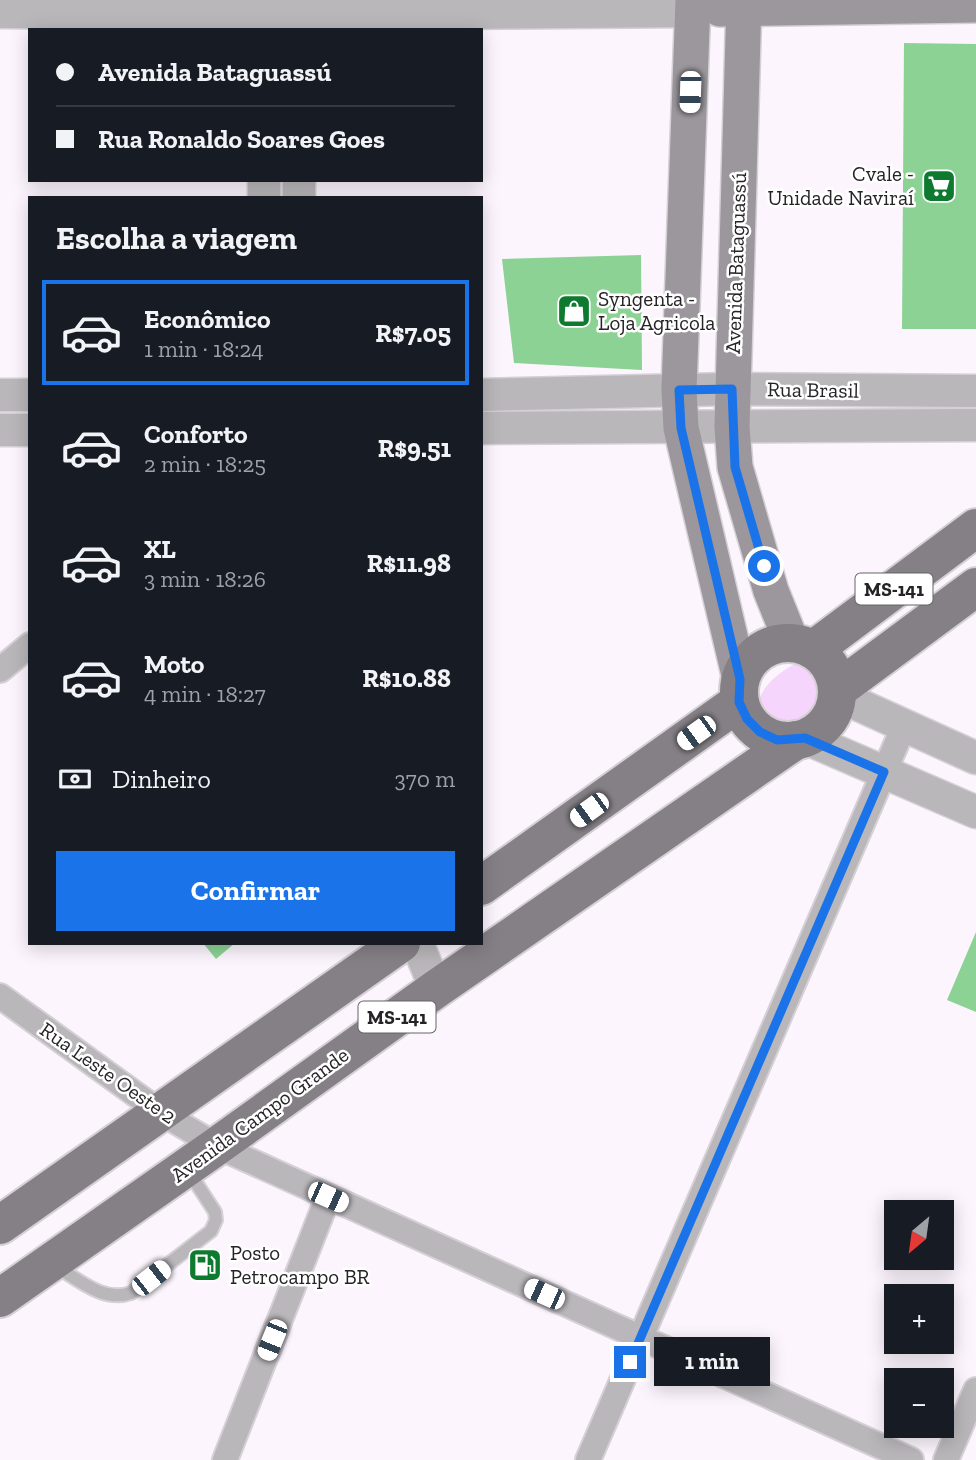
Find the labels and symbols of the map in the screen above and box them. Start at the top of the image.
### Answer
car [679,71,702,113]
place label: Cvale - Unidade Naviraí [768,161,914,210]
supermarket icon: Cvale - Unidade Naviraí [920,167,958,205]
street label: Avenida Bataguassú [720,172,751,354]
place label: Syngenta - Loja Agricola [598,286,716,336]
shop icon: Syngenta - Loja Agricola [555,292,593,330]
street label: Rua Brasil [767,376,860,403]
route start [748,550,780,582]
road number: MS-141 [856,574,932,604]
car [673,712,720,754]
car [566,789,613,831]
road number: MS-141 [358,1001,436,1032]
street label: Rua Leste Oeste 2 [35,1016,181,1129]
street label: Avenida Campo Grande [166,1042,353,1187]
car [305,1179,352,1215]
north arrow [884,1200,954,1270]
place label: Posto Petrocampo BR [230,1240,370,1289]
fuel station icon: Posto Petrocampo BR [186,1246,224,1284]
car [128,1257,175,1299]
car [521,1276,568,1312]
car [255,1317,290,1363]
callout: 1 min [654,1338,770,1386]
route end [614,1346,646,1378]

